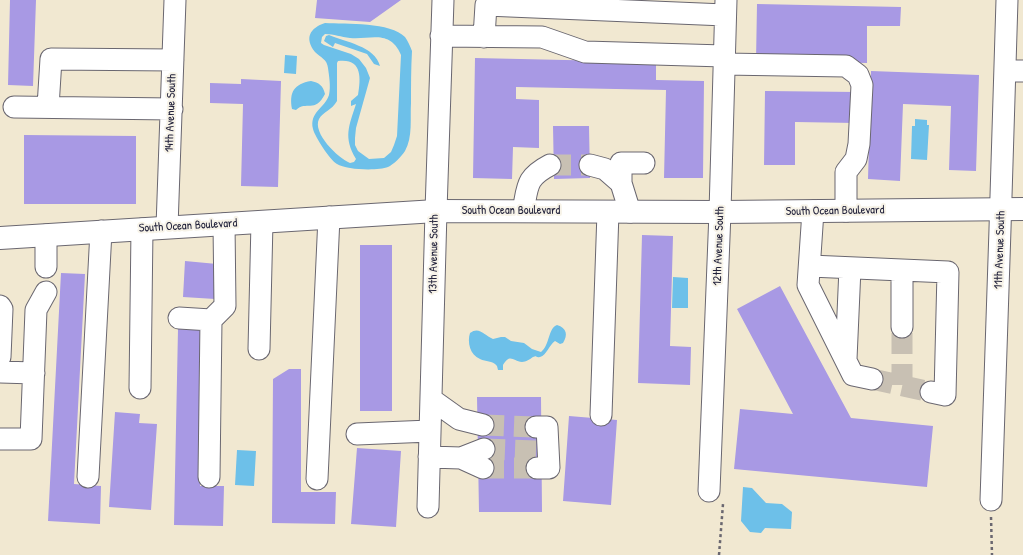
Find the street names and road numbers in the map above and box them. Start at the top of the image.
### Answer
street label: 14th Avenue South [162,74,180,152]
street label: South Ocean Boulevard [786,203,884,219]
street label: South Ocean Boulevard [462,204,560,218]
street label: 12th Avenue South [710,206,728,286]
street label: 11th Avenue South [991,211,1009,289]
street label: 13th Avenue South [426,214,442,294]
street label: South Ocean Boulevard [138,216,238,236]

